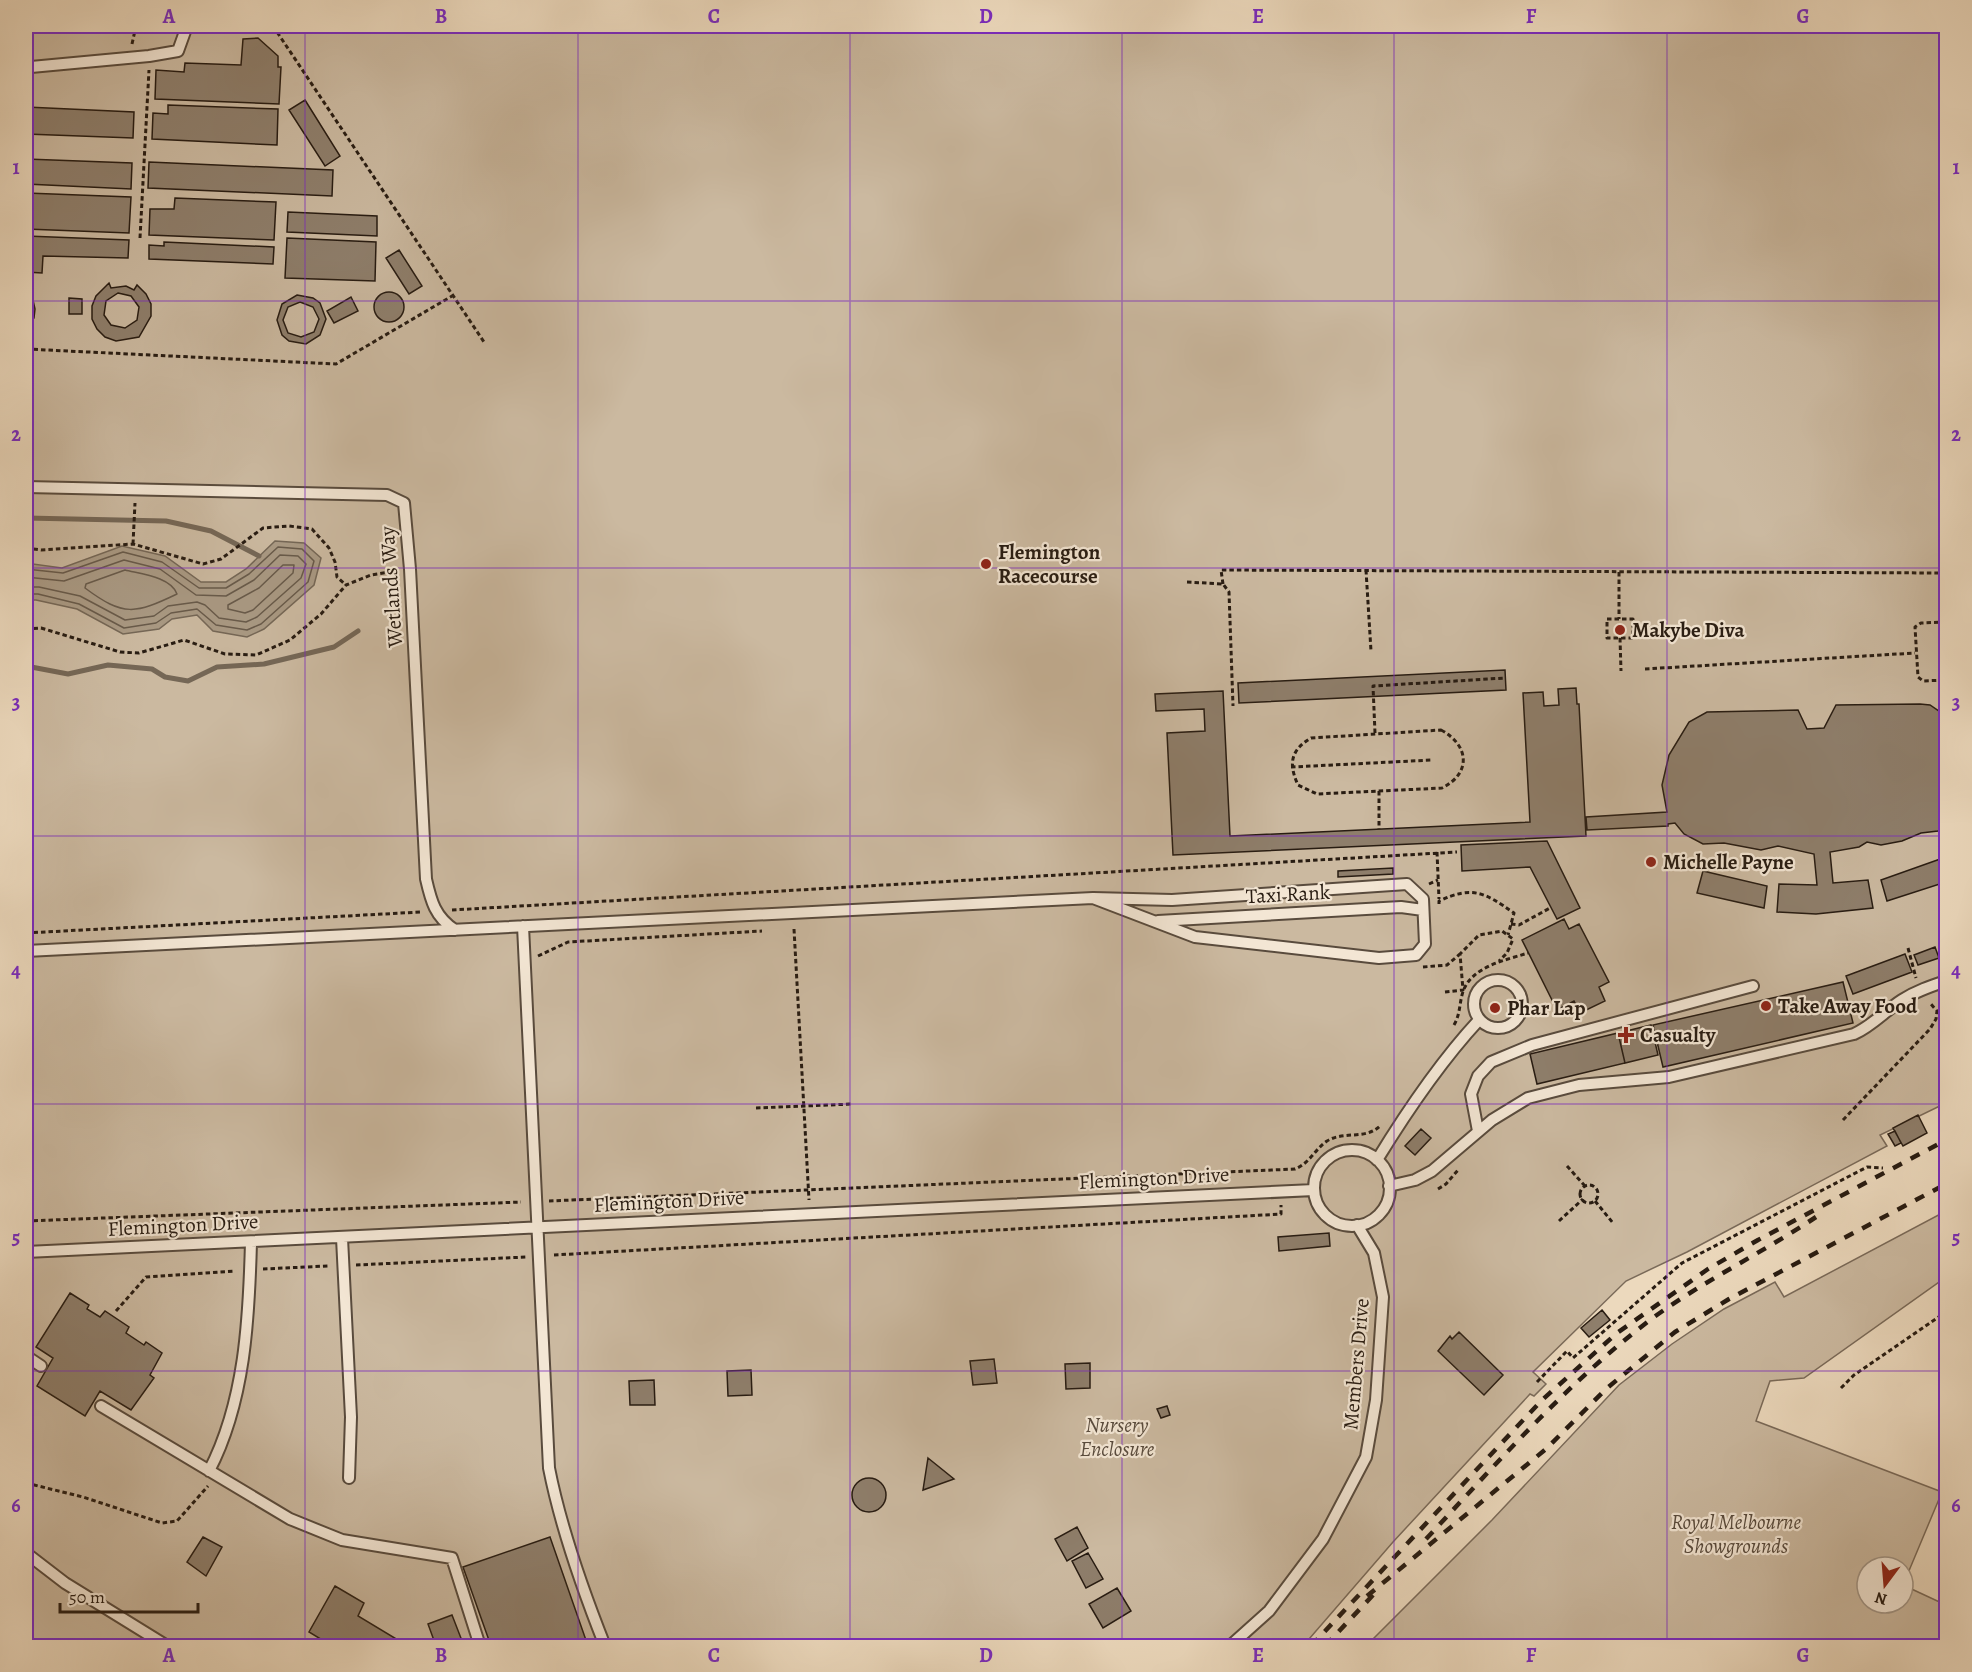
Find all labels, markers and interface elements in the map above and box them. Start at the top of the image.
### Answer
text: A [162,3,176,30]
text: B [435,3,447,30]
text: C [708,3,720,30]
text: D [979,3,993,30]
text: E [1252,3,1264,30]
text: F [1526,3,1537,30]
text: G [1796,3,1810,30]
text: 1 [12,154,20,181]
text: 1 [1952,154,1960,181]
text: 2 [11,421,21,448]
text: 2 [1951,421,1961,448]
street label: Wetlands Way [373,525,409,649]
place label: Flemington Racecourse [998,538,1101,590]
marker: Flemington Racecourse [979,557,993,571]
place label: Makybe Diva [1632,616,1745,644]
marker: Makybe Diva [1613,623,1627,637]
text: 3 [12,689,20,716]
text: 3 [1952,689,1960,716]
place label: Michelle Payne [1663,848,1794,876]
marker: Michelle Payne [1644,855,1658,869]
street label: Taxi Rank [1245,878,1331,910]
text: 4 [11,957,21,984]
text: 4 [1951,957,1961,984]
place label: Take Away Food [1778,992,1918,1020]
place label: Phar Lap [1507,994,1585,1022]
marker: Take Away Food [1759,999,1773,1013]
marker: Phar Lap [1488,1001,1502,1015]
place label: Casualty [1640,1021,1717,1049]
marker: Casualty [1617,1026,1635,1044]
street label: Flemington Drive [1078,1160,1230,1196]
street label: Flemington Drive [593,1183,745,1219]
street label: Flemington Drive [107,1207,259,1243]
text: 5 [12,1224,20,1251]
text: 5 [1952,1224,1960,1251]
street label: Members Drive [1336,1297,1376,1431]
park label: Nursery Enclosure [1080,1411,1155,1463]
text: 6 [11,1492,21,1519]
text: 6 [1951,1492,1961,1519]
park label: Royal Melbourne Showgrounds [1671,1508,1802,1560]
north arrow [1855,1555,1915,1615]
scale bar [60,1576,198,1614]
text: 50 m [69,1585,105,1609]
text: N [1872,1586,1890,1611]
text: A [162,1642,176,1669]
text: B [435,1642,447,1669]
text: C [708,1642,720,1669]
text: D [979,1642,993,1669]
text: E [1252,1642,1264,1669]
text: F [1526,1642,1537,1669]
text: G [1796,1642,1810,1669]

